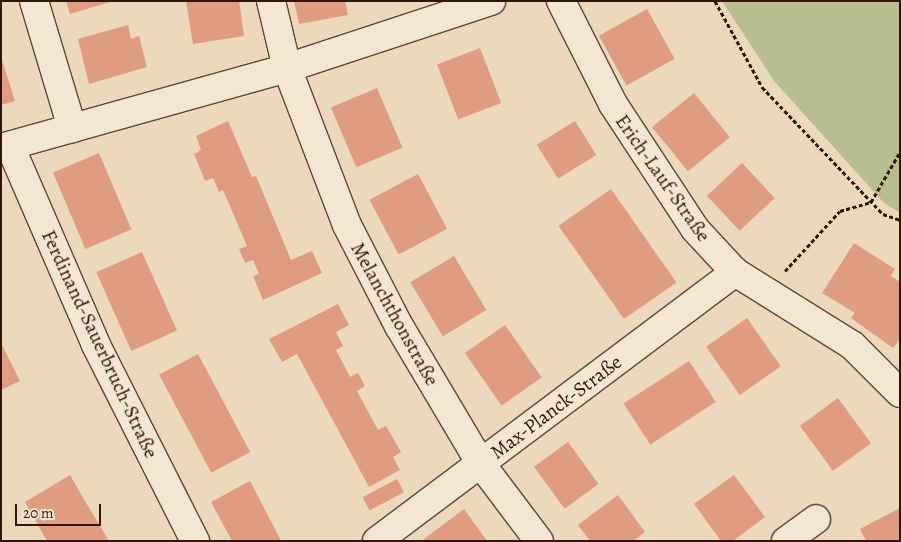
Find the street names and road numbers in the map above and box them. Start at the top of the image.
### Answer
street label: Erich-Lauf-Straße [610,110,716,246]
street label: Ferdinand-Sauerbruch-Straße [37,226,163,462]
street label: Melanchthonstraße [346,238,444,390]
street label: Max-Planck-Straße [486,350,626,464]

